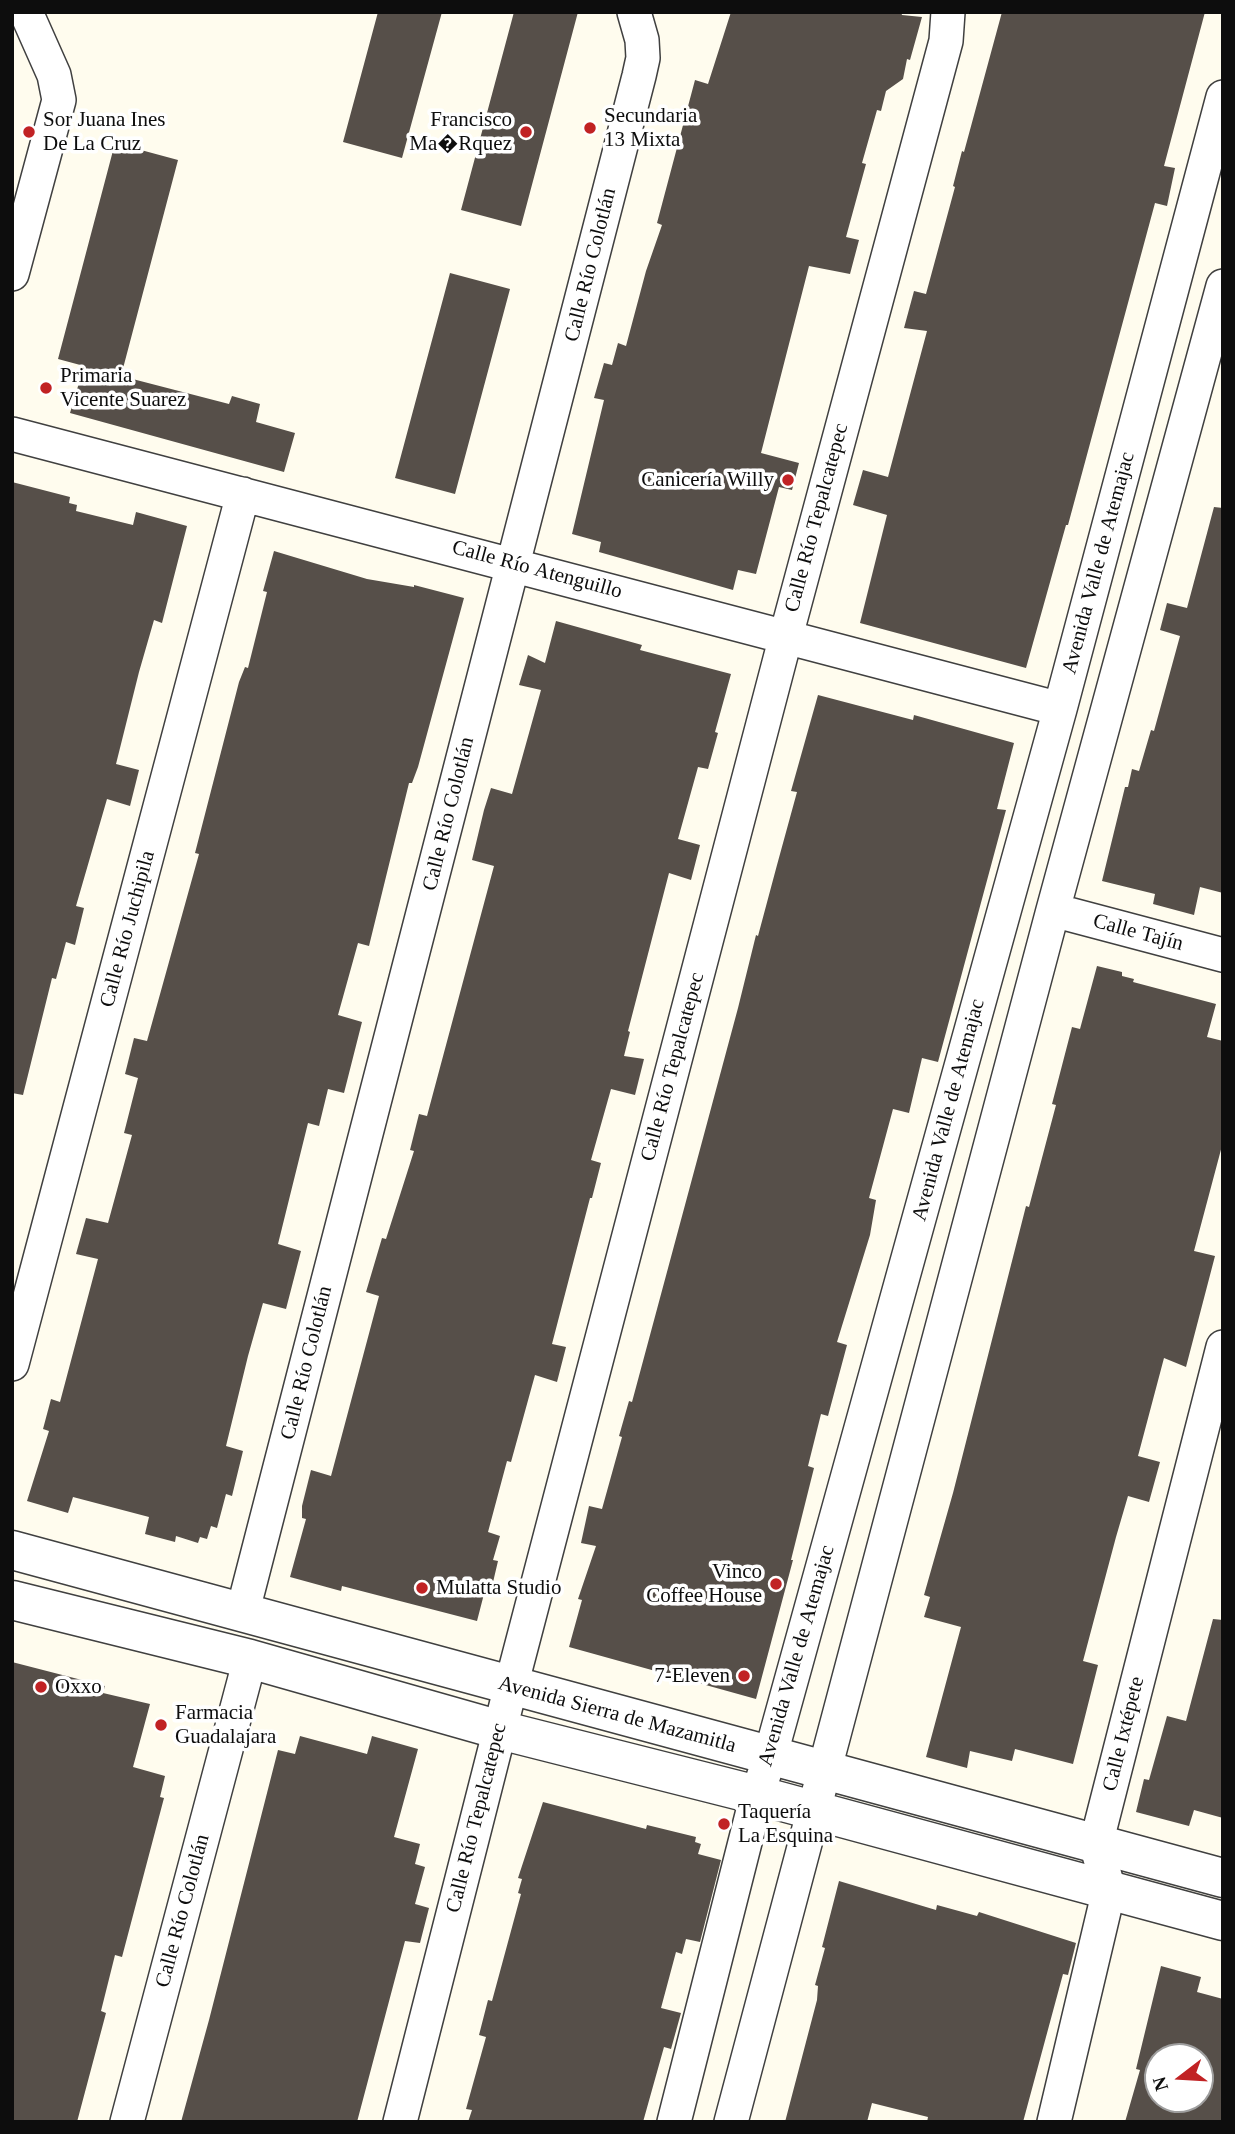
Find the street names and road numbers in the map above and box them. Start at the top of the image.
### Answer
street label: Calle Río Colotlán [560,186,622,344]
street label: Calle Río Tepalcatepec [780,421,854,615]
street label: Avenida Valle de Atemajac [1057,449,1141,677]
street label: Calle Río Atenguillo [449,535,625,605]
street label: Calle Río Colotlán [418,735,480,893]
street label: Calle Río Juchipila [95,848,161,1010]
street label: Calle Tajín [1090,909,1186,957]
street label: Calle Río Tepalcatepec [636,970,710,1164]
street label: Avenida Valle de Atemajac [907,996,991,1224]
street label: Calle Río Colotlán [276,1284,338,1442]
street label: Avenida Valle de Atemajac [753,1543,841,1769]
street label: Avenida Sierra de Mazamitla [495,1671,739,1759]
street label: Calle Ixtépete [1098,1674,1150,1794]
street label: Calle Río Tepalcatepec [441,1721,513,1915]
street label: Calle Río Colotlán [150,1832,216,1990]

